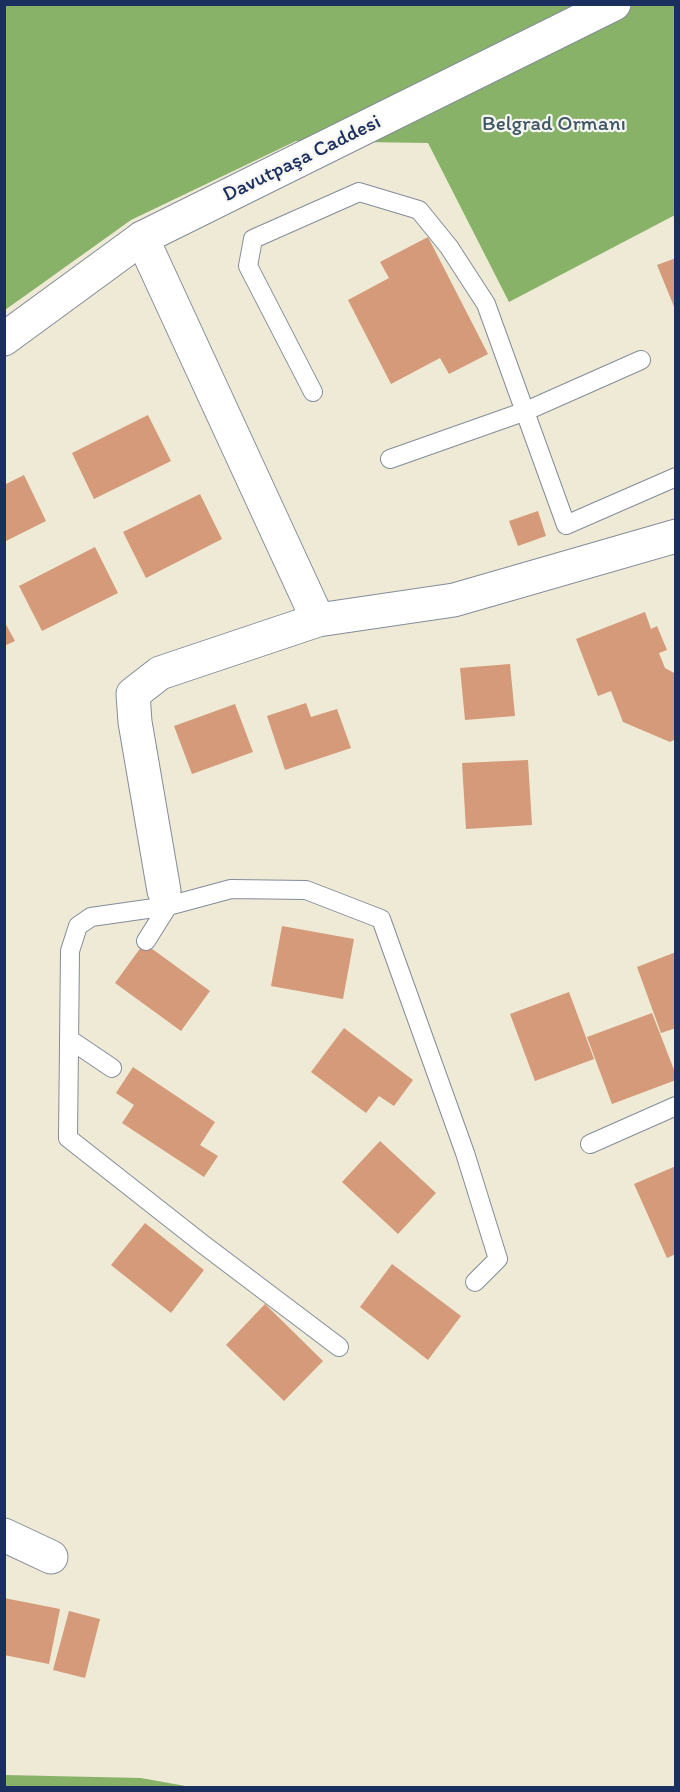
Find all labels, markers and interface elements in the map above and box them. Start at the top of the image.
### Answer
street label: Davutpaşa Caddesi [219,110,385,208]
park label: Belgrad Ormanı [482,112,626,138]

